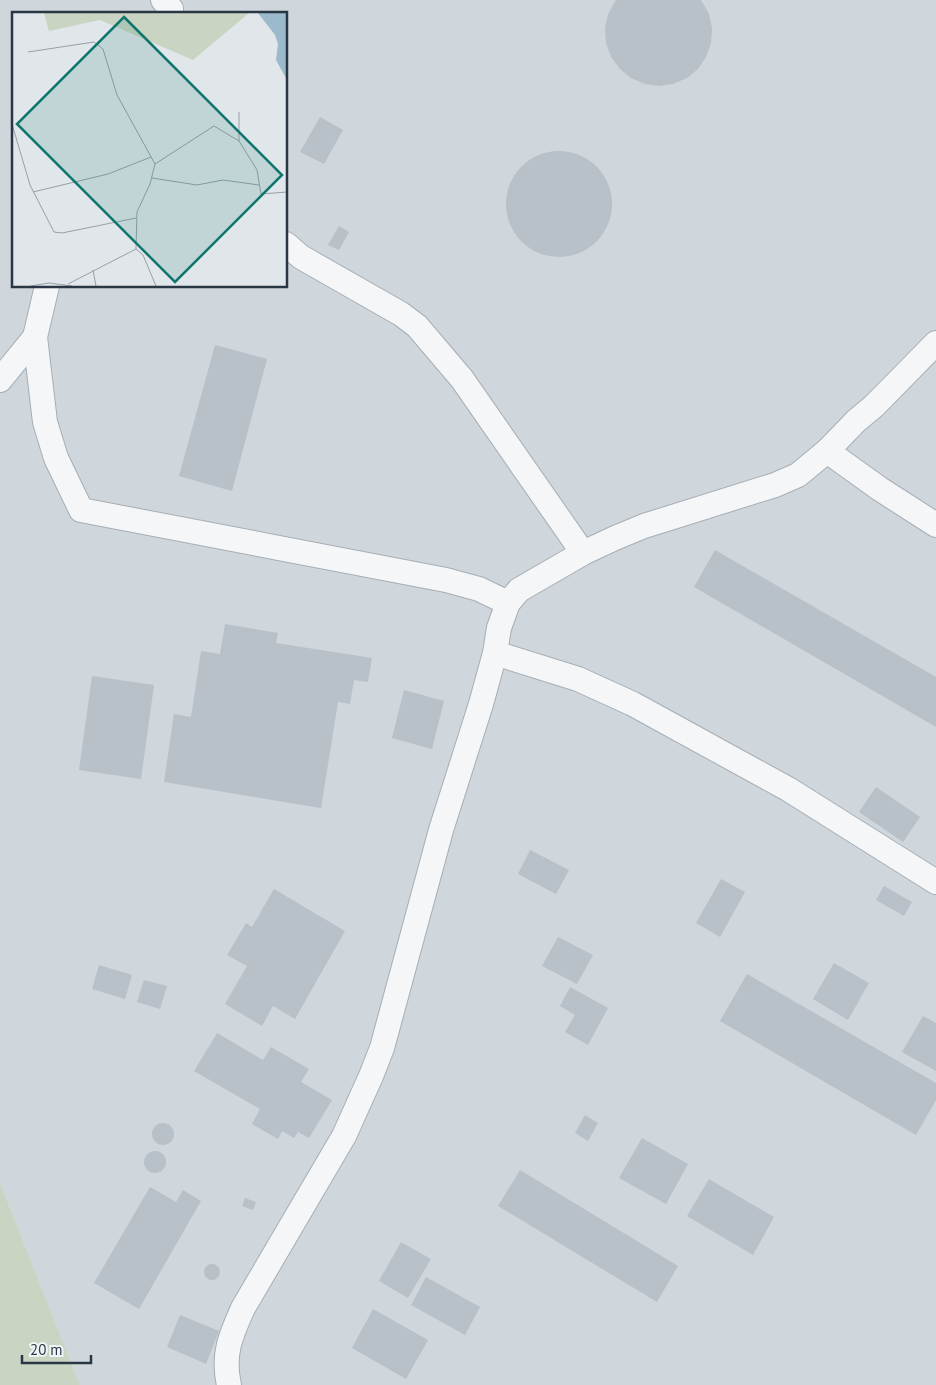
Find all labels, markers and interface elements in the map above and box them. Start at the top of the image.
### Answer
inset map [12,12,288,288]
scale bar [22,1332,91,1364]
text: 20 m [30,1340,63,1359]

